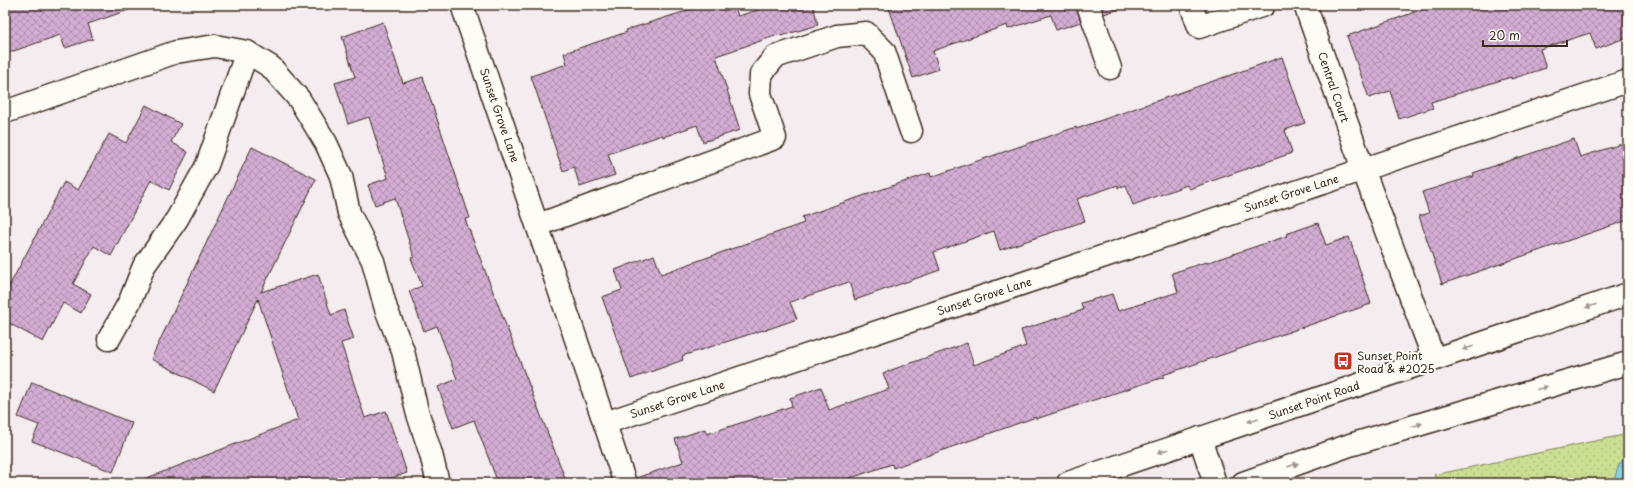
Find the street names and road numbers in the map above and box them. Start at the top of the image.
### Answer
street label: Central Court [1314,49,1354,125]
street label: Sunset Grove Lane [476,66,524,165]
street label: Sunset Grove Lane [1241,170,1341,216]
street label: Sunset Grove Lane [934,273,1034,319]
street label: Sunset Grove Lane [627,376,727,422]
street label: Sunset Point Road [1266,376,1362,424]

